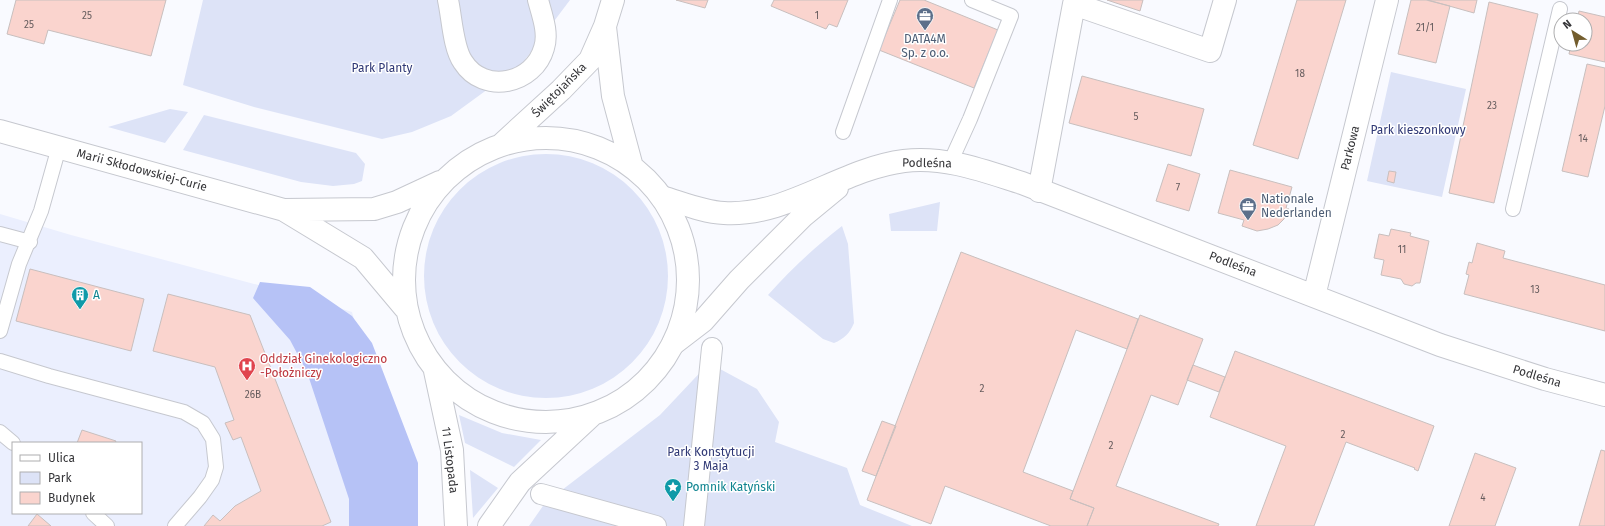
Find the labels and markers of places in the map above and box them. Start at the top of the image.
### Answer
office icon: DATA4M Sp. z o.o. [915,6,935,31]
place label: DATA4M Sp. z o.o. [901,32,949,60]
place label: Nationale Nederlanden [1261,192,1332,220]
office icon: Nationale Nederlanden [1238,196,1258,221]
building icon: A [70,285,90,310]
place label: A [93,288,100,302]
place label: Oddział Ginekologiczno -Położniczy [260,352,387,380]
hospital icon: Oddział Ginekologiczno -Położniczy [237,356,257,381]
place icon: Pomnik Katyński [663,477,683,502]
place label: Pomnik Katyński [686,480,776,494]

